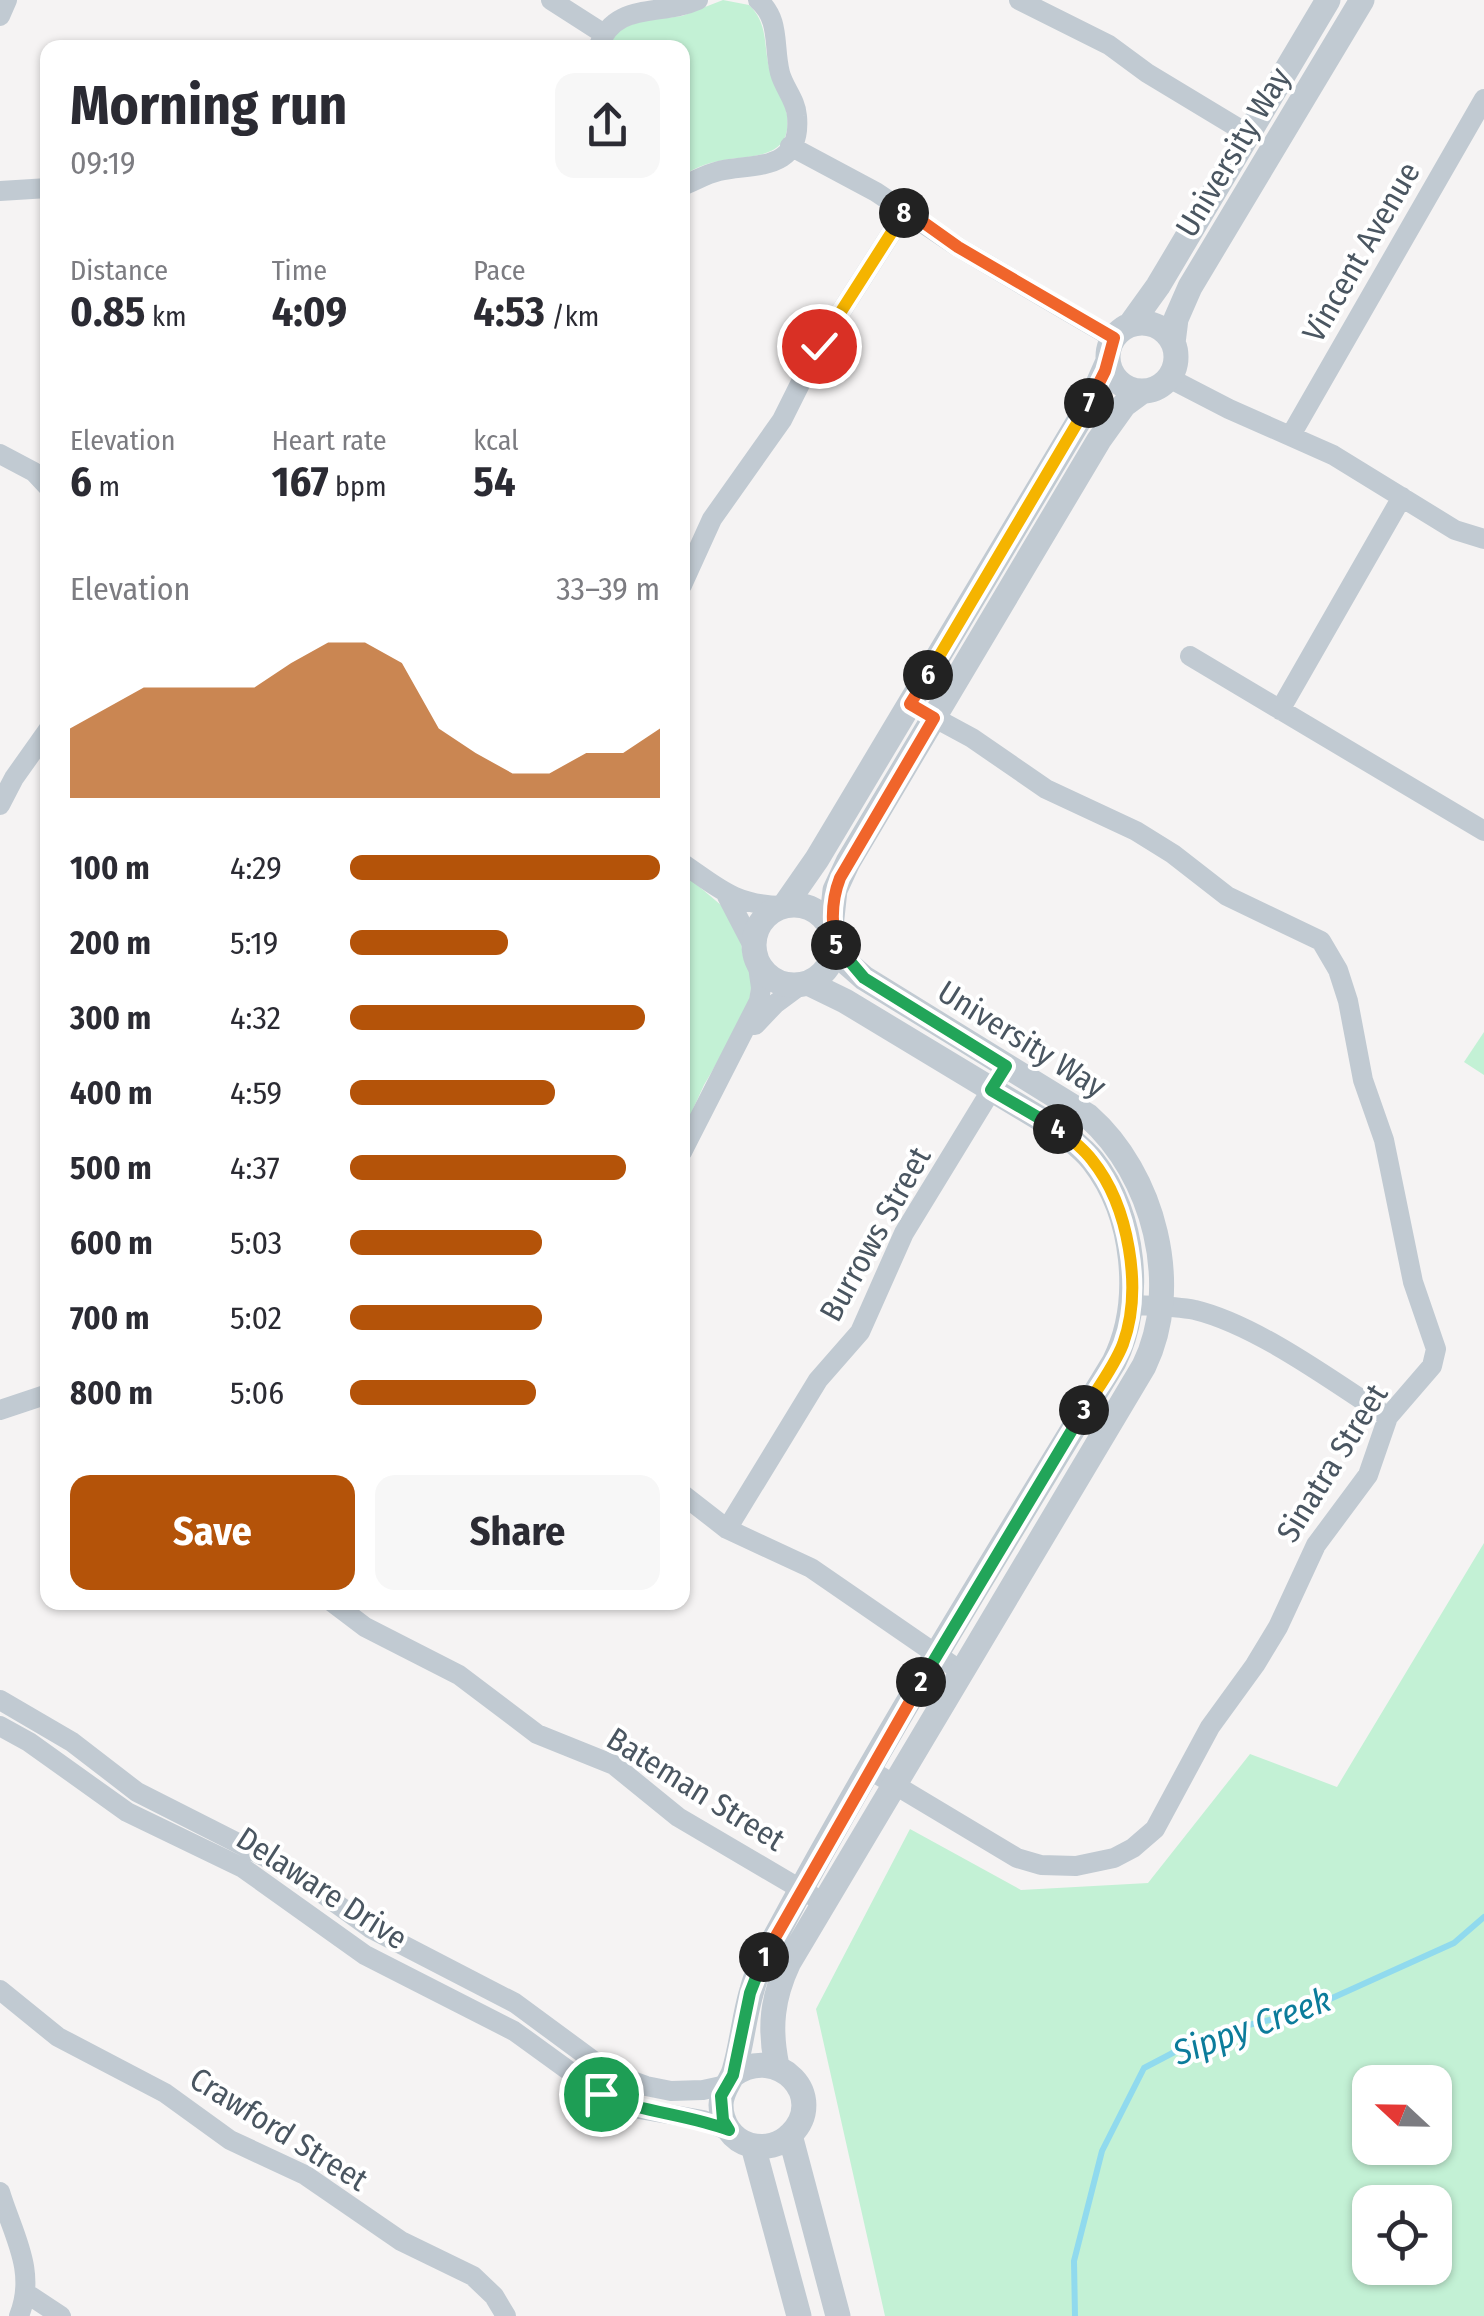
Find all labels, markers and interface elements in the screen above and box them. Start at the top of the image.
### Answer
street label: University Way [1168,60,1299,244]
text: Morning run [70,73,347,139]
button: share [555,73,660,178]
text: 09:19 [70,144,135,182]
street label: Vincent Avenue [1294,155,1428,349]
pin: 8 [879,188,929,238]
text: 8 [897,196,911,229]
text: Distance [70,254,168,287]
text: Time [272,254,327,287]
text: Pace [473,254,526,287]
text: 0.85 [70,287,145,337]
text: 4:09 [272,287,347,337]
text: 4:53 [473,287,545,337]
text: km [145,300,187,333]
text: /km [545,300,599,333]
pin [777,304,862,389]
icon: check [792,319,847,374]
pin: 7 [1064,378,1114,428]
text: 7 [1083,386,1095,419]
text: Elevation [70,424,175,457]
text: Heart rate [272,424,387,457]
text: kcal [473,424,519,457]
text: 6 [70,457,92,507]
text: 167 [272,457,329,507]
text: 54 [473,457,516,507]
text: m [92,470,120,503]
text: bpm [329,470,386,503]
text: Elevation [70,570,190,608]
text: 33–39 m [556,570,660,608]
pin: 6 [903,650,953,700]
text: 6 [921,658,935,691]
text: 100 m [70,849,150,887]
text: 4:29 [230,849,282,887]
pin: 5 [811,920,861,970]
text: 200 m [70,924,151,962]
text: 5:19 [230,924,278,962]
text: 5 [829,928,843,961]
street label: University Way [931,972,1114,1106]
text: 300 m [70,999,151,1037]
text: 4:32 [230,999,281,1037]
text: 400 m [70,1074,152,1112]
text: 4:59 [230,1074,282,1112]
pin: 4 [1033,1104,1083,1154]
text: 4 [1051,1112,1065,1145]
street label: Burrows Street [812,1140,939,1328]
text: 500 m [70,1149,152,1187]
text: 4:37 [230,1149,280,1187]
text: 600 m [70,1224,153,1262]
text: 5:03 [230,1224,282,1262]
text: 700 m [70,1299,149,1337]
text: 5:02 [230,1299,282,1337]
text: 800 m [70,1374,153,1412]
text: 5:06 [230,1374,284,1412]
street label: Sinatra Street [1268,1377,1396,1549]
pin: 3 [1059,1385,1109,1435]
text: 3 [1077,1393,1091,1426]
button: Save [70,1475,355,1590]
button: Share [375,1475,660,1590]
pin: 2 [896,1657,946,1707]
text: 2 [915,1665,927,1698]
street label: Bateman Street [600,1719,792,1859]
street label: Delaware Drive [230,1819,414,1957]
pin: 1 [739,1932,789,1982]
text: 1 [758,1940,770,1973]
water label: Sippy Creek [1166,1978,1337,2074]
pin [559,2052,644,2137]
street label: Crawford Street [183,2059,375,2199]
north arrow [1352,2065,1452,2165]
map controls [1352,2065,1452,2285]
icon: arrive [574,2067,629,2122]
button: locate [1352,2185,1452,2285]

